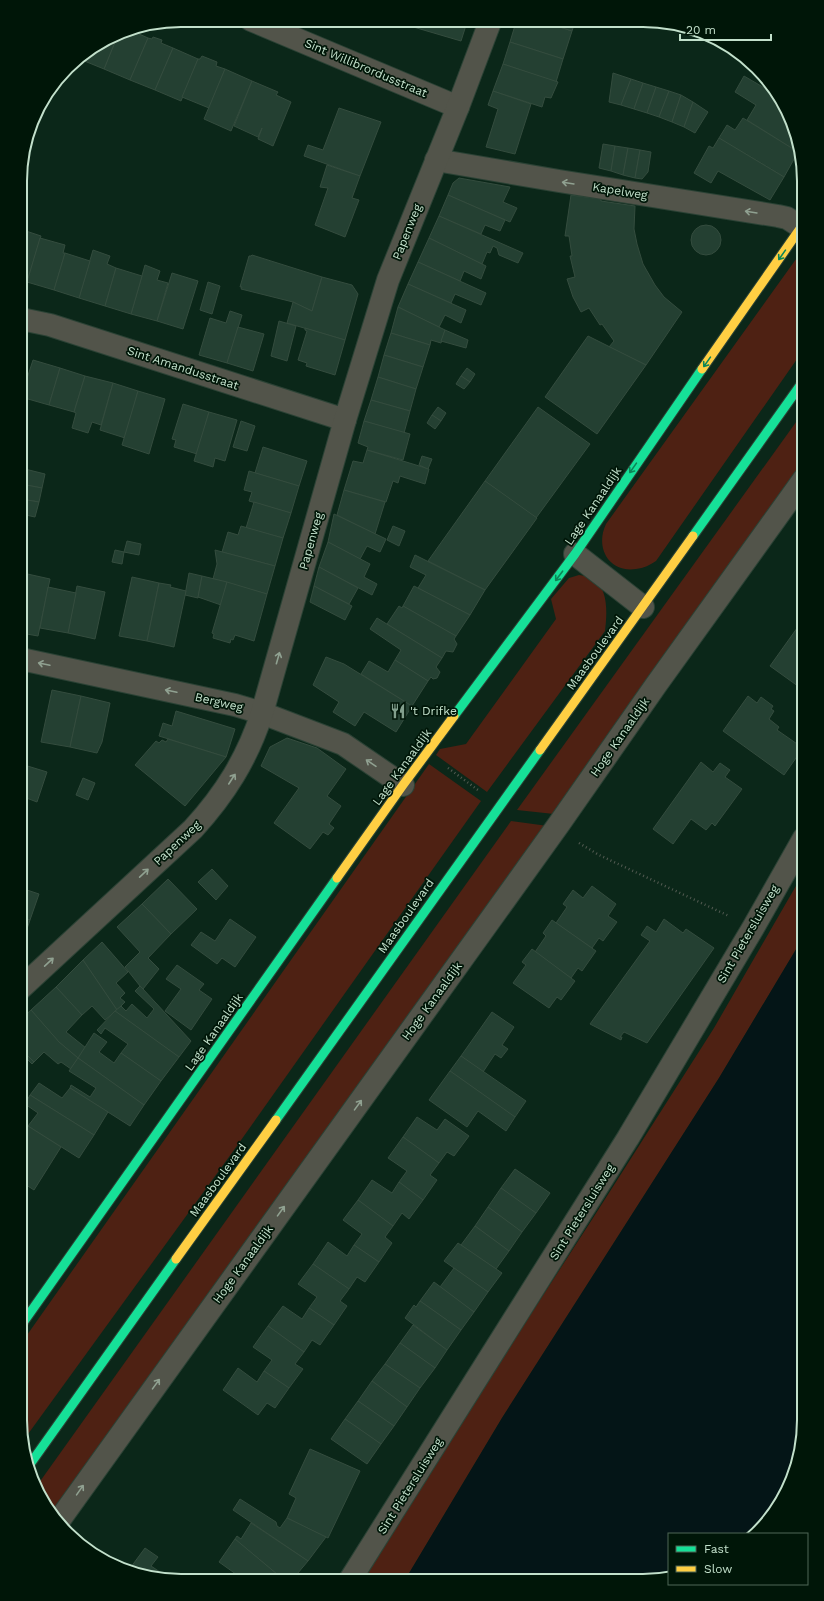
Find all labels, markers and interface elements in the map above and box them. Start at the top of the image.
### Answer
scale bar [680,16,771,42]
text: 20 m [686,23,716,37]
street label: Sint Willibrordusstraat [302,36,430,100]
one-way arrow [562,179,575,187]
street label: Kapelweg [591,180,649,202]
street label: Papenweg [389,201,425,262]
one-way arrow [745,208,758,216]
one-way arrow [778,250,786,261]
street label: Sint Amandusstraat [126,343,240,393]
one-way arrow [703,356,711,367]
one-way arrow [629,463,637,474]
street label: Lage Kanaaldijk [562,464,624,548]
street label: Papenweg [296,510,326,571]
one-way arrow [555,570,563,581]
street label: Maasboulevard [564,613,626,693]
one-way arrow [275,651,282,664]
one-way arrow [38,659,51,667]
one-way arrow [165,687,178,695]
street label: Bergweg [194,690,245,714]
street label: Hoge Kanaaldijk [588,695,653,779]
restaurant icon: 't Drifke [389,702,407,720]
place label: 't Drifke [410,704,457,718]
street label: Lage Kanaaldijk [370,726,435,808]
one-way arrow [366,759,377,767]
one-way arrow [228,774,236,785]
street label: Papenweg [151,817,204,868]
one-way arrow [139,869,149,878]
street label: Maasboulevard [375,876,437,956]
street label: Sint Pietersluisweg [714,882,782,986]
one-way arrow [44,957,54,967]
street label: Hoge Kanaaldijk [399,959,465,1043]
street label: Lage Kanaaldijk [182,990,246,1073]
one-way arrow [353,1100,362,1111]
street label: Maasboulevard [187,1140,249,1220]
street label: Sint Pietersluisweg [547,1161,618,1263]
one-way arrow [277,1205,286,1216]
street label: Hoge Kanaaldijk [210,1222,276,1306]
one-way arrow [152,1379,160,1390]
street label: Sint Pietersluisweg [375,1435,446,1537]
one-way arrow [76,1484,84,1495]
legend [668,1533,808,1585]
text: Fast [704,1542,729,1556]
text: Slow [704,1562,732,1576]

